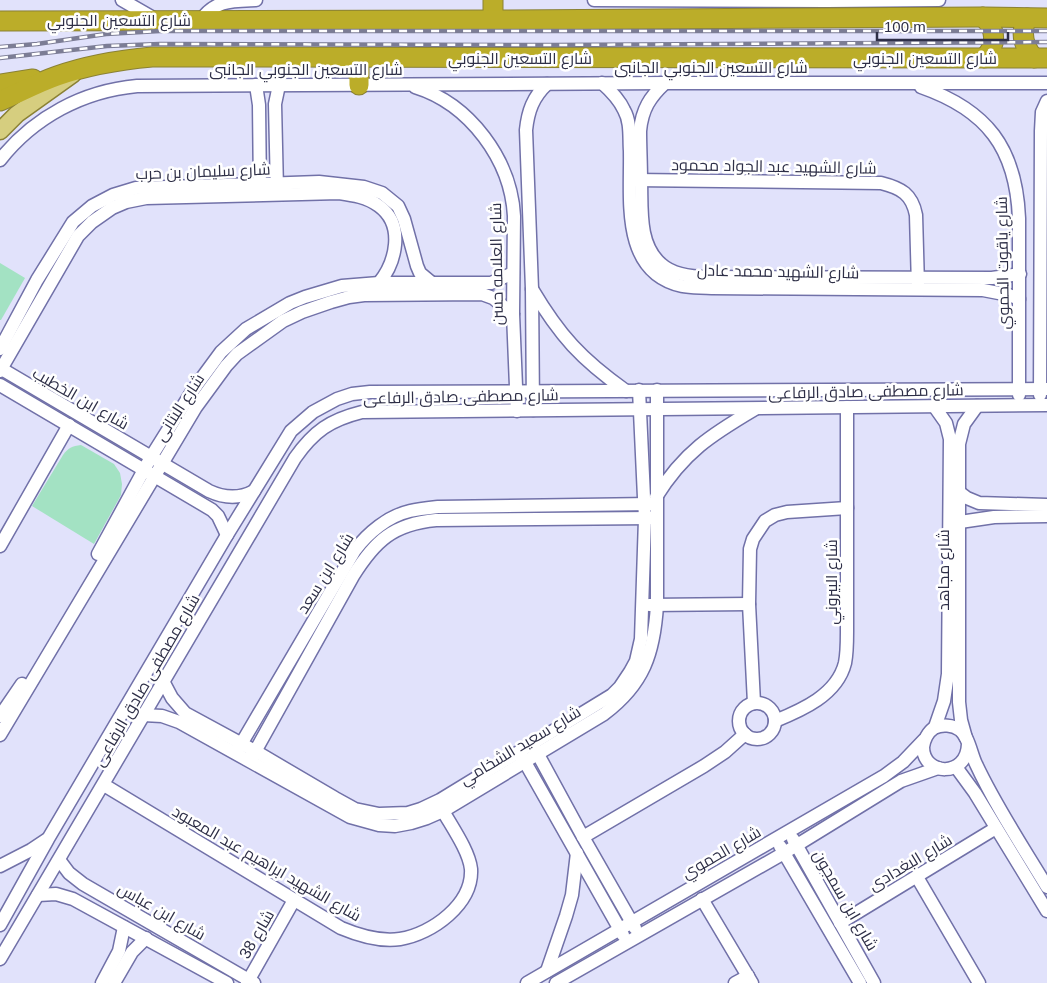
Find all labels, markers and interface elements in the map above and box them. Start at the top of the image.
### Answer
scale bar [877,10,1008,42]
street label: شارع التسعين الجنوبي [47,12,191,34]
text: 100 m [884,18,926,35]
street label: شارع التسعين الجنوبي [448,50,592,72]
street label: شارع التسعين الجنوبي [853,50,997,72]
street label: شارع التسعين الجنوبي الجانبى [614,59,808,81]
street label: شارع التسعين الجنوبي الجانبى [209,61,403,83]
street label: شارع الشهيد عبد الجواد محمود [671,156,877,180]
street label: شارع سليمان بن حرب [135,161,271,185]
street label: شارع ياقوت الحموي [993,196,1017,330]
street label: شارع العلامه حسن [487,203,509,325]
street label: شارع الشهيد محمد عادل [697,262,859,284]
street label: شارع ابن الخطيب [28,364,132,435]
street label: شارع البتانى [151,370,210,446]
street label: شارع مصطفى صادق الرفاعى [768,381,964,405]
street label: شارع مصطفى صادق الرفاعى [363,386,559,410]
street label: شارع مجاهد [935,529,955,611]
street label: شارع ابن سعد [294,530,359,618]
street label: شارع البيروني [823,539,845,625]
street label: شارع مصطفى صادق الرفاعى [90,591,205,771]
street label: شارع سعيد الشخامي [457,703,586,792]
street label: شارع الشهيد ابراهيم عبد المعبود [168,802,364,927]
street label: شارع الحموي [679,823,766,886]
street label: شارع البغدادى [866,831,956,896]
street label: شارع ابن سمجون [807,847,881,955]
street label: شارع ابن عباس [114,880,208,946]
street label: شارع 38 [236,907,280,963]

